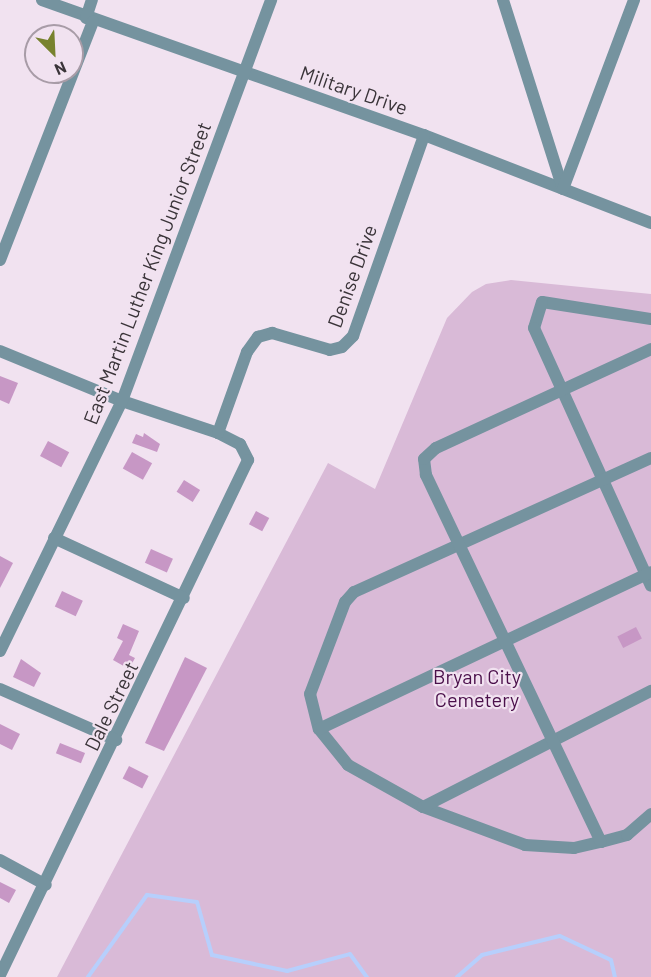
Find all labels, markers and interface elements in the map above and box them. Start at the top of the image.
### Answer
north arrow [24,24,84,84]
text: N [52,58,69,80]
street label: Military Drive [297,60,411,120]
street label: East Martin Luther King Junior Street [78,118,216,428]
street label: Denise Drive [322,221,382,331]
street label: Dale Street [79,657,143,755]
park label: Bryan City Cemetery [433,665,521,712]

